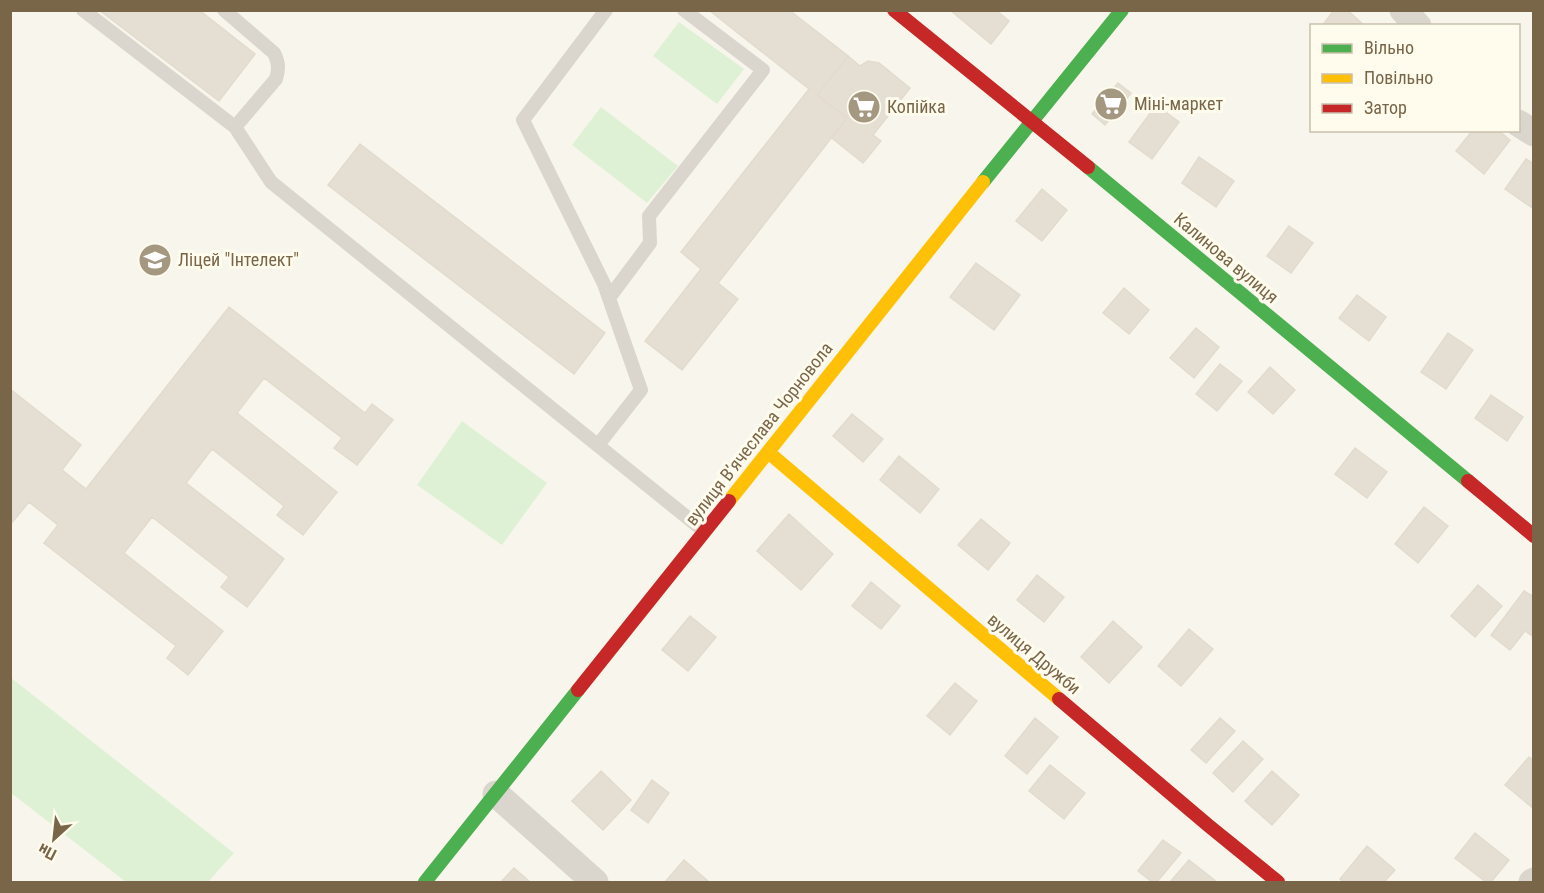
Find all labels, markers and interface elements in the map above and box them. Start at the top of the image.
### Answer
legend [1310,24,1520,132]
text: Вільно [1364,37,1414,58]
text: Повільно [1364,67,1433,88]
supermarket icon: Міні-маркет [1093,86,1129,122]
supermarket icon: Копійка [846,89,882,125]
place label: Міні-маркет [1134,93,1223,114]
place label: Копійка [887,96,946,117]
text: Затор [1364,97,1407,118]
street label: Калинова вулиця [1170,208,1283,307]
school or university icon: Ліцей "Інтелект" [137,242,173,278]
place label: Ліцей "Інтелект" [178,249,299,270]
street label: вулиця Вʼячеслава Чорновола [681,338,837,529]
street label: вулиця Дружби [984,609,1085,699]
north arrow [24,809,84,869]
text: Пн [35,839,60,864]

